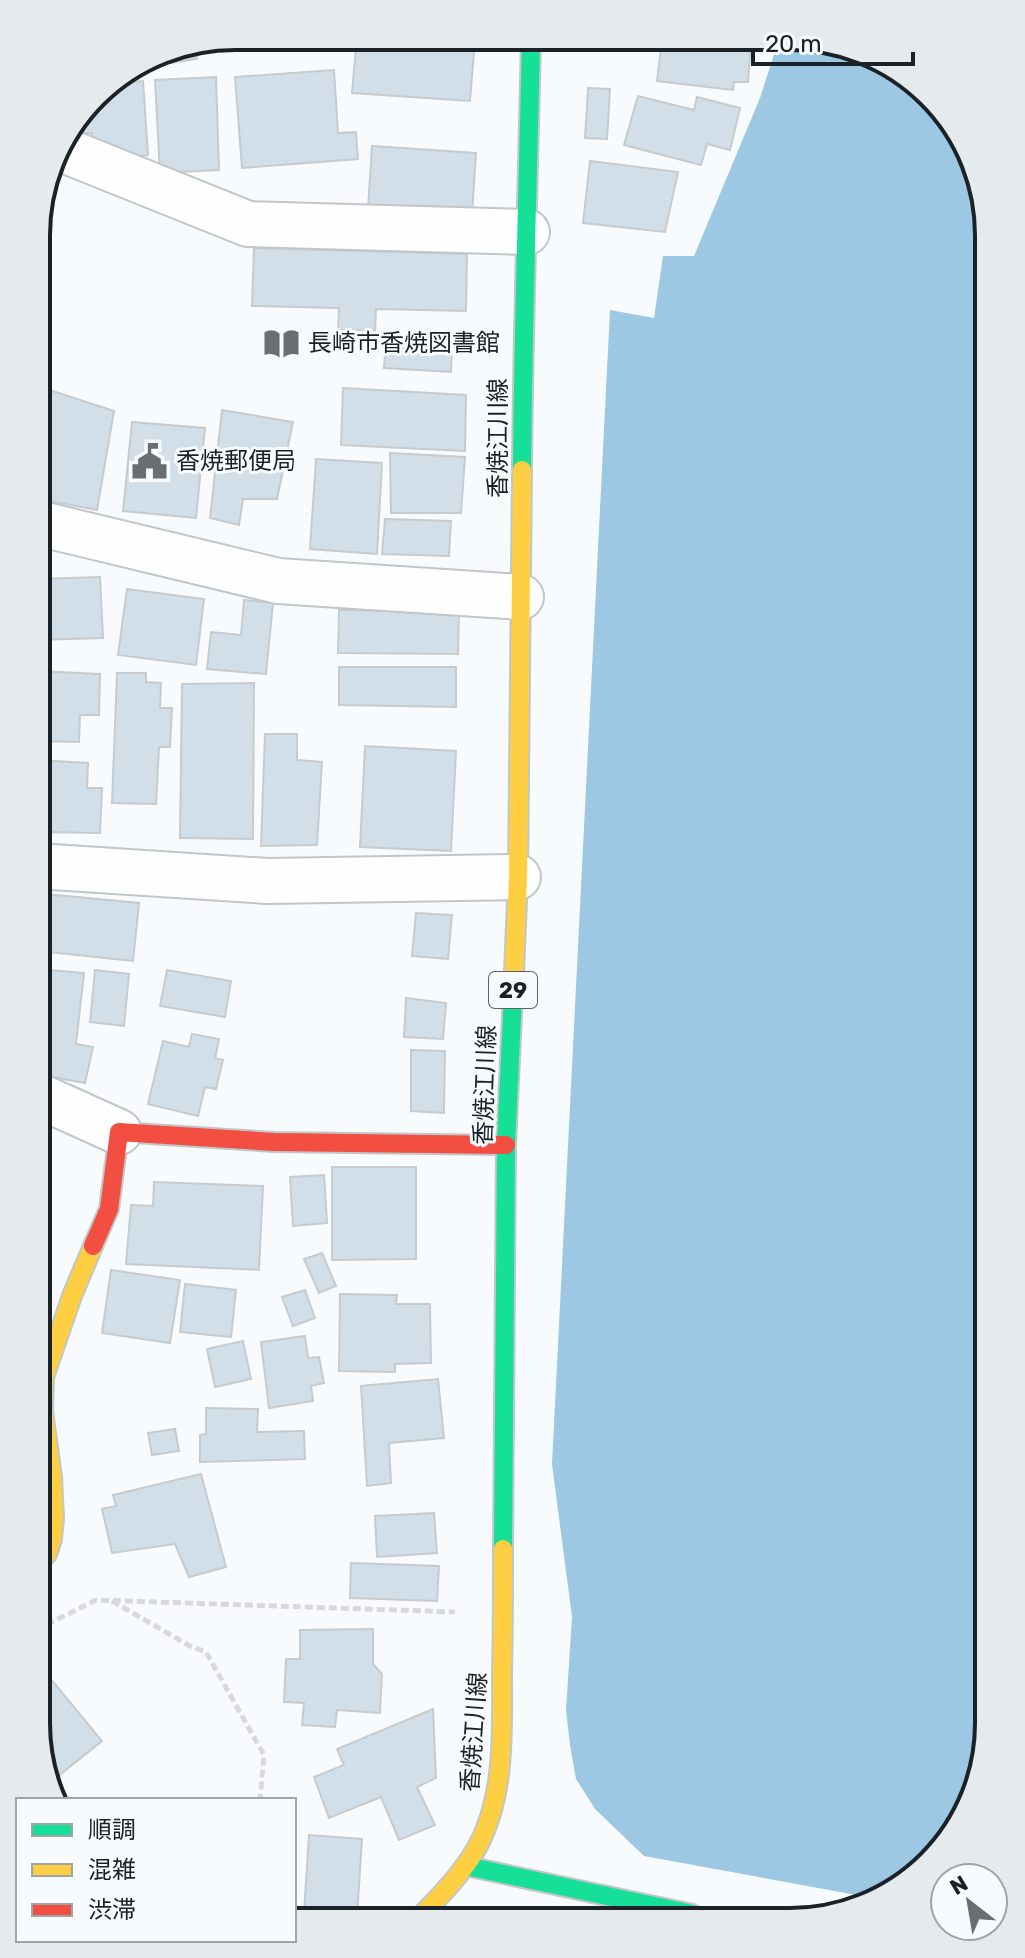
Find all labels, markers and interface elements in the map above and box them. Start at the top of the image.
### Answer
scale bar [753,16,913,66]
text: 20 m [765,30,822,58]
library icon: 長崎市香焼図書館 [263,324,301,362]
place label: 長崎市香焼図書館 [308,329,500,357]
street label: 香焼江川線 [484,378,512,498]
public building icon: 香焼郵便局 [131,442,169,480]
place label: 香焼郵便局 [176,447,296,475]
road number: 29 [489,972,537,1008]
street label: 香焼江川線 [469,1025,501,1145]
street label: 香焼江川線 [456,1671,492,1793]
legend [16,1798,296,1942]
text: 順調 [88,1816,136,1844]
text: 混雑 [88,1856,136,1884]
north arrow [929,1862,1009,1942]
text: N [945,1870,973,1901]
text: 渋滞 [88,1896,136,1924]

